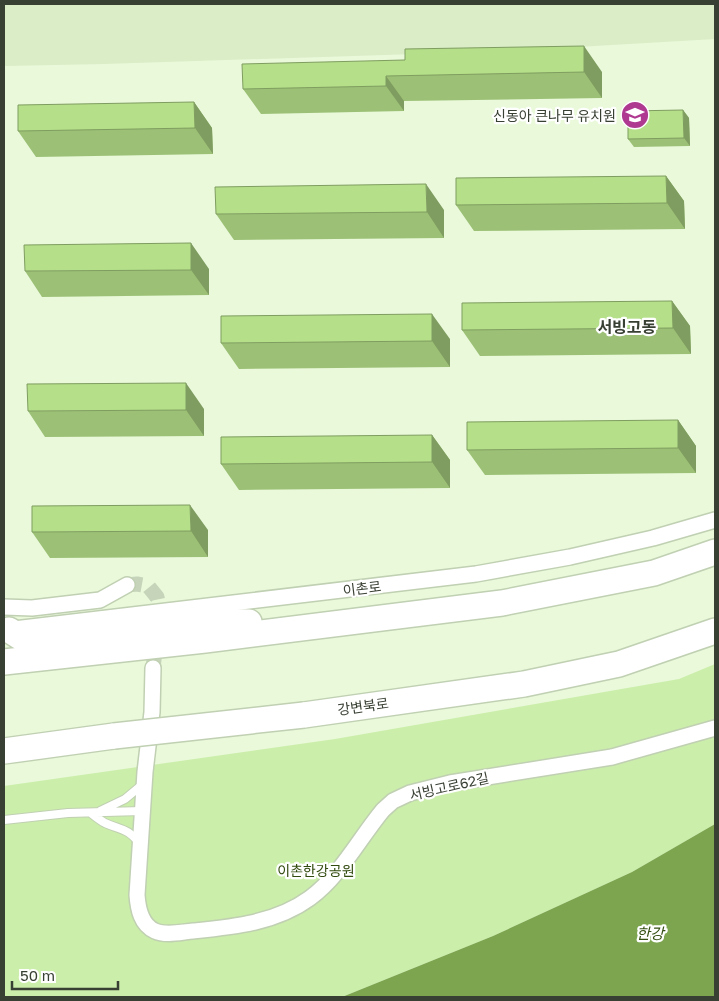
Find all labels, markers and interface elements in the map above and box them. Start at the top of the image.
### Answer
school or university icon: 신동아 큰나무 유치원 [620,100,650,130]
place label: 신동아 큰나무 유치원 [493,107,616,124]
district label: 서빙고동 [598,317,656,337]
street label: 이촌로 [342,577,382,599]
street label: 강변북로 [336,694,390,718]
street label: 서빙고로62길 [408,769,490,803]
park label: 이촌한강공원 [277,862,355,879]
water label: 한강 [636,924,666,942]
scale bar [12,958,119,990]
text: 50 m [20,966,55,984]

